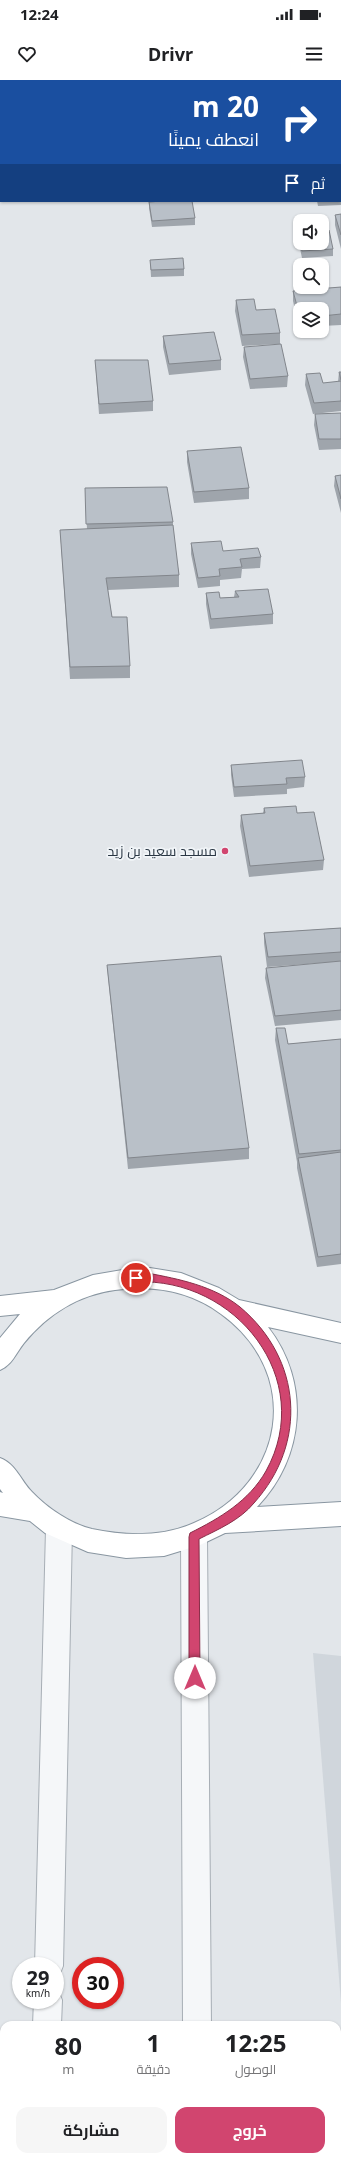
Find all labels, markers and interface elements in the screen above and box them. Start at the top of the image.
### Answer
text: 12:24 [20,4,59,24]
text: Drivr [148,42,193,66]
icon: heart [16,43,38,65]
icon: menu [303,43,325,65]
text: 20 m [192,87,259,125]
icon: right [273,96,325,148]
text: انعطف يمينًا [168,127,259,151]
icon: arrive [281,172,303,194]
text: ثم [311,173,325,193]
map controls [293,214,329,338]
button: sound [293,214,329,250]
button: search [293,258,329,294]
button: layers [293,302,329,338]
place label: مسجد سعيد بن زيد [107,841,217,860]
marker: مسجد سعيد بن زيد [220,846,230,856]
pin [119,1261,153,1295]
icon: arrive [125,1267,147,1289]
position arrow [174,1657,216,1699]
speed limit sign: 30 [72,1957,124,2009]
text: 29 [27,1964,49,1991]
text: km/h [26,1986,50,2000]
text: 1 [147,2026,160,2059]
text: 12:25 [225,2026,287,2059]
text: 80 [55,2029,82,2062]
text: m [62,2060,74,2078]
text: دقيقة [137,2060,170,2078]
text: الوصول [235,2060,276,2078]
button: مشاركة [16,2107,167,2153]
button: خروج [175,2107,325,2153]

